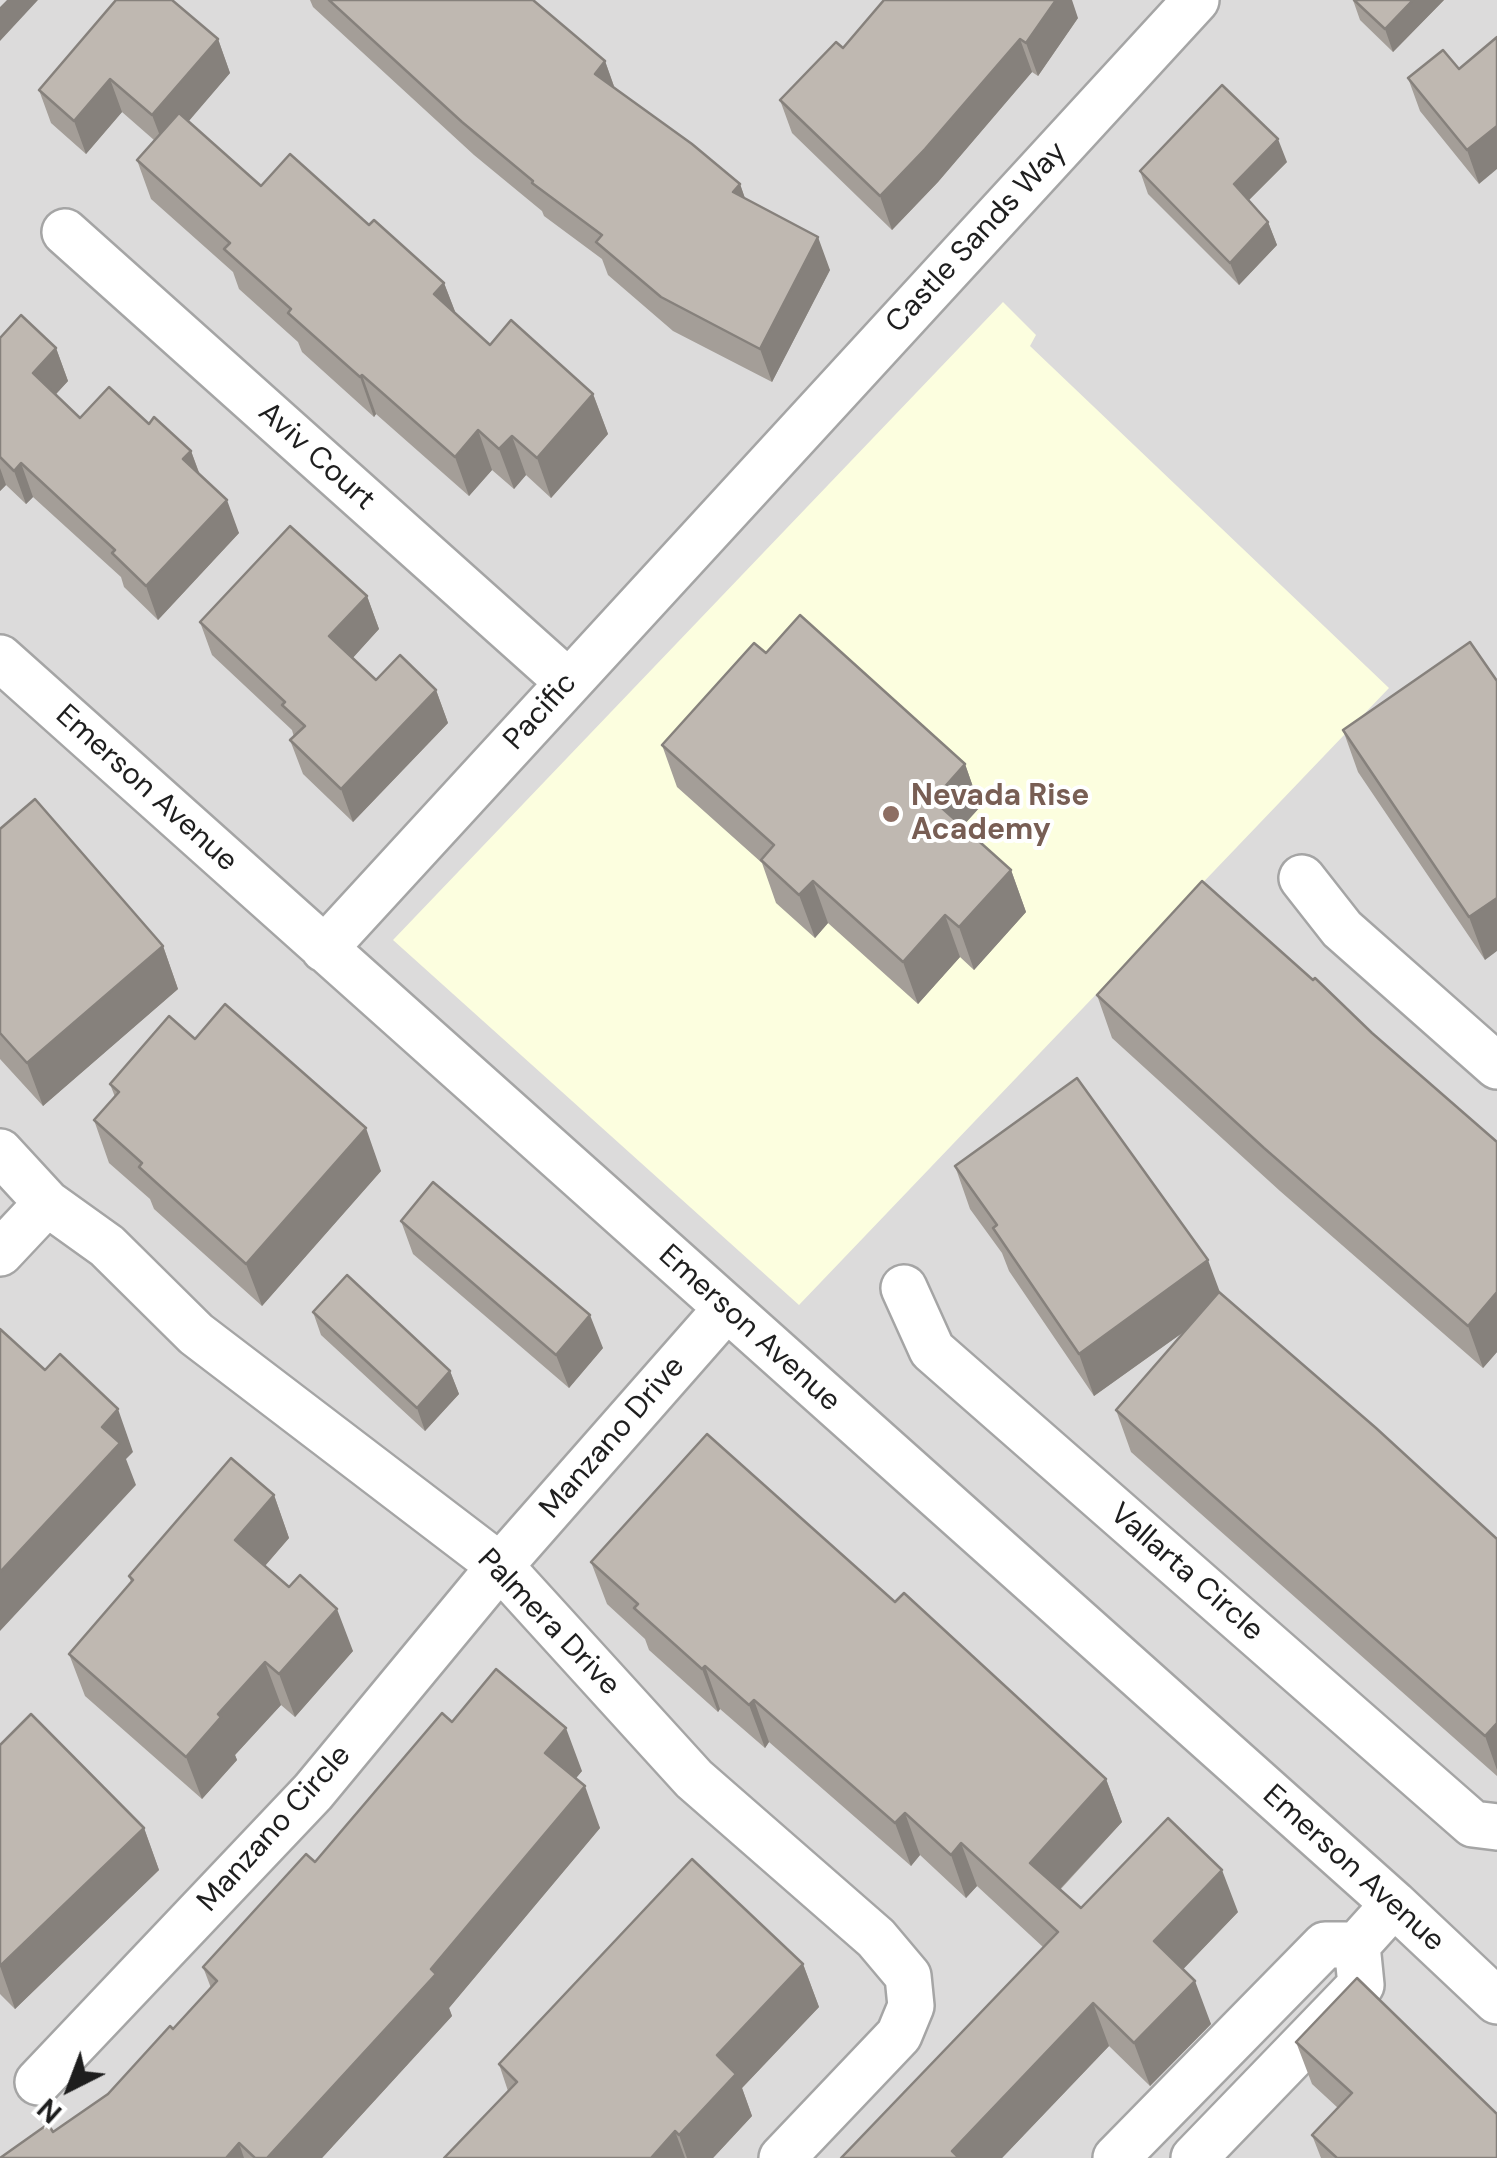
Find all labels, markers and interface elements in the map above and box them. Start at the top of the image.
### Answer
street label: Castle Sands Way [879,135,1075,341]
street label: Aviv Court [250,395,382,519]
street label: Pacific [497,666,585,758]
street label: Emerson Avenue [48,698,244,880]
place label: Nevada Rise Academy [911,779,1089,850]
marker: Nevada Rise Academy [880,803,902,825]
street label: Emerson Avenue [651,1238,847,1420]
street label: Manzano Drive [533,1350,693,1526]
street label: Vallarta Circle [1102,1497,1270,1649]
street label: Palmera Drive [469,1542,627,1704]
street label: Manzano Circle [191,1738,359,1920]
street label: Emerson Avenue [1255,1778,1451,1960]
north arrow [20,2038,120,2138]
text: N [30,2090,70,2131]

